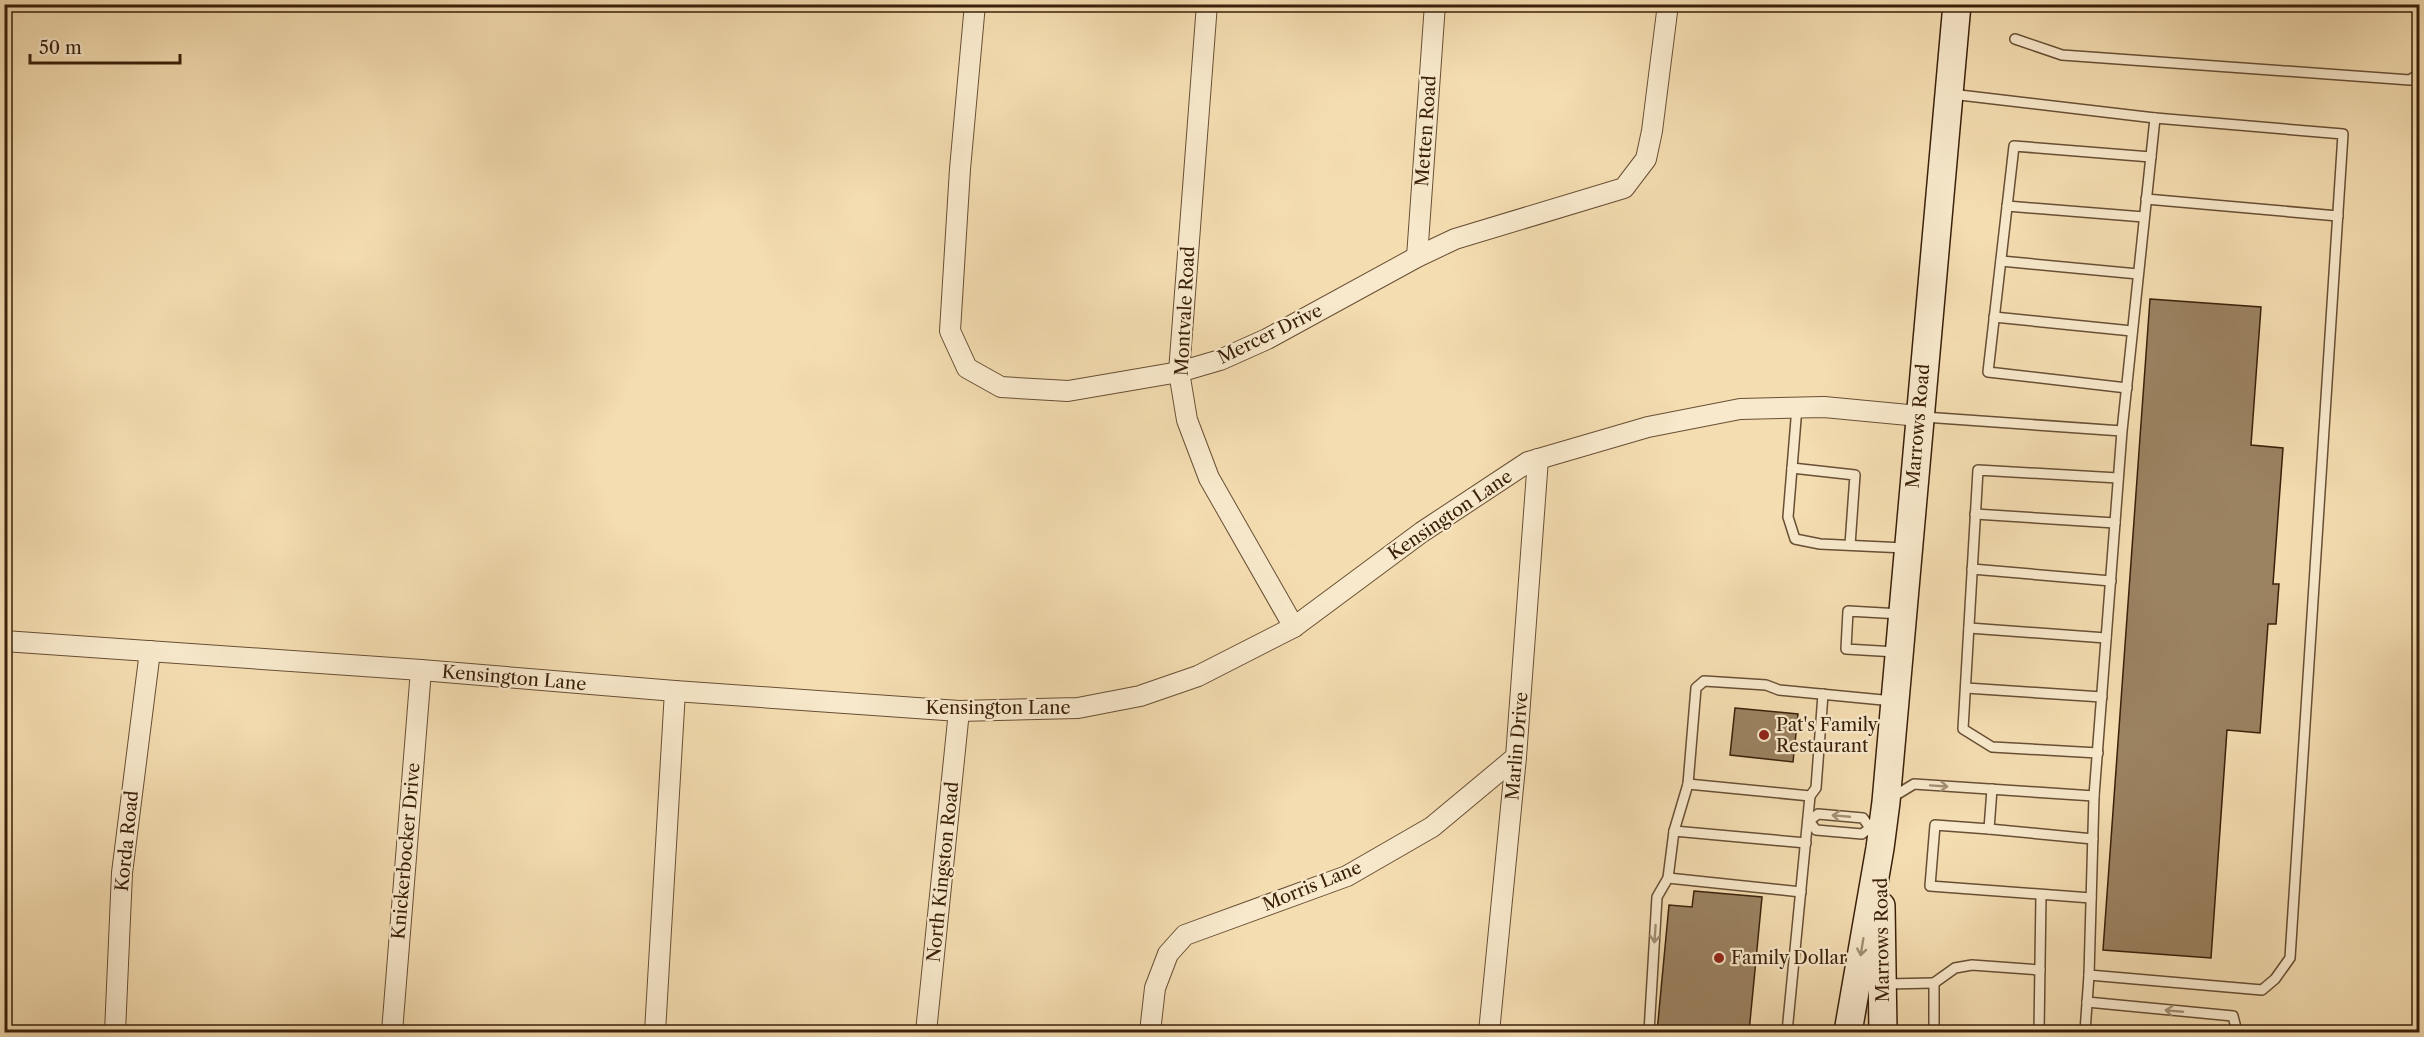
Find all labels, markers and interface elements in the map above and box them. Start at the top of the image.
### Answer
scale bar [30,27,180,65]
text: 50 m [39,37,82,59]
street label: Metten Road [1411,75,1441,187]
street label: Montvale Road [1171,246,1199,376]
street label: Mercer Drive [1214,299,1326,369]
street label: Marrows Road [1902,363,1934,489]
street label: Kensington Lane [1384,465,1516,565]
street label: Kensington Lane [441,661,587,695]
street label: Marlin Drive [1501,691,1533,801]
street label: Kensington Lane [925,697,1071,719]
place label: Pat's Family Restaurant [1776,714,1879,757]
marker: Pat's Family Restaurant [1757,728,1771,742]
street label: Knickerbocker Drive [387,762,425,940]
one-way arrow [1928,780,1948,791]
street label: North Kingston Road [923,781,963,963]
street label: Korda Road [111,789,143,893]
one-way arrow [1831,810,1851,821]
street label: Morris Lane [1259,856,1365,916]
street label: Marrows Road [1870,877,1894,1003]
one-way arrow [1649,923,1660,943]
one-way arrow [1856,936,1867,956]
place label: Family Dollar [1731,947,1847,969]
marker: Family Dollar [1712,951,1726,965]
one-way arrow [2165,1005,2185,1016]

